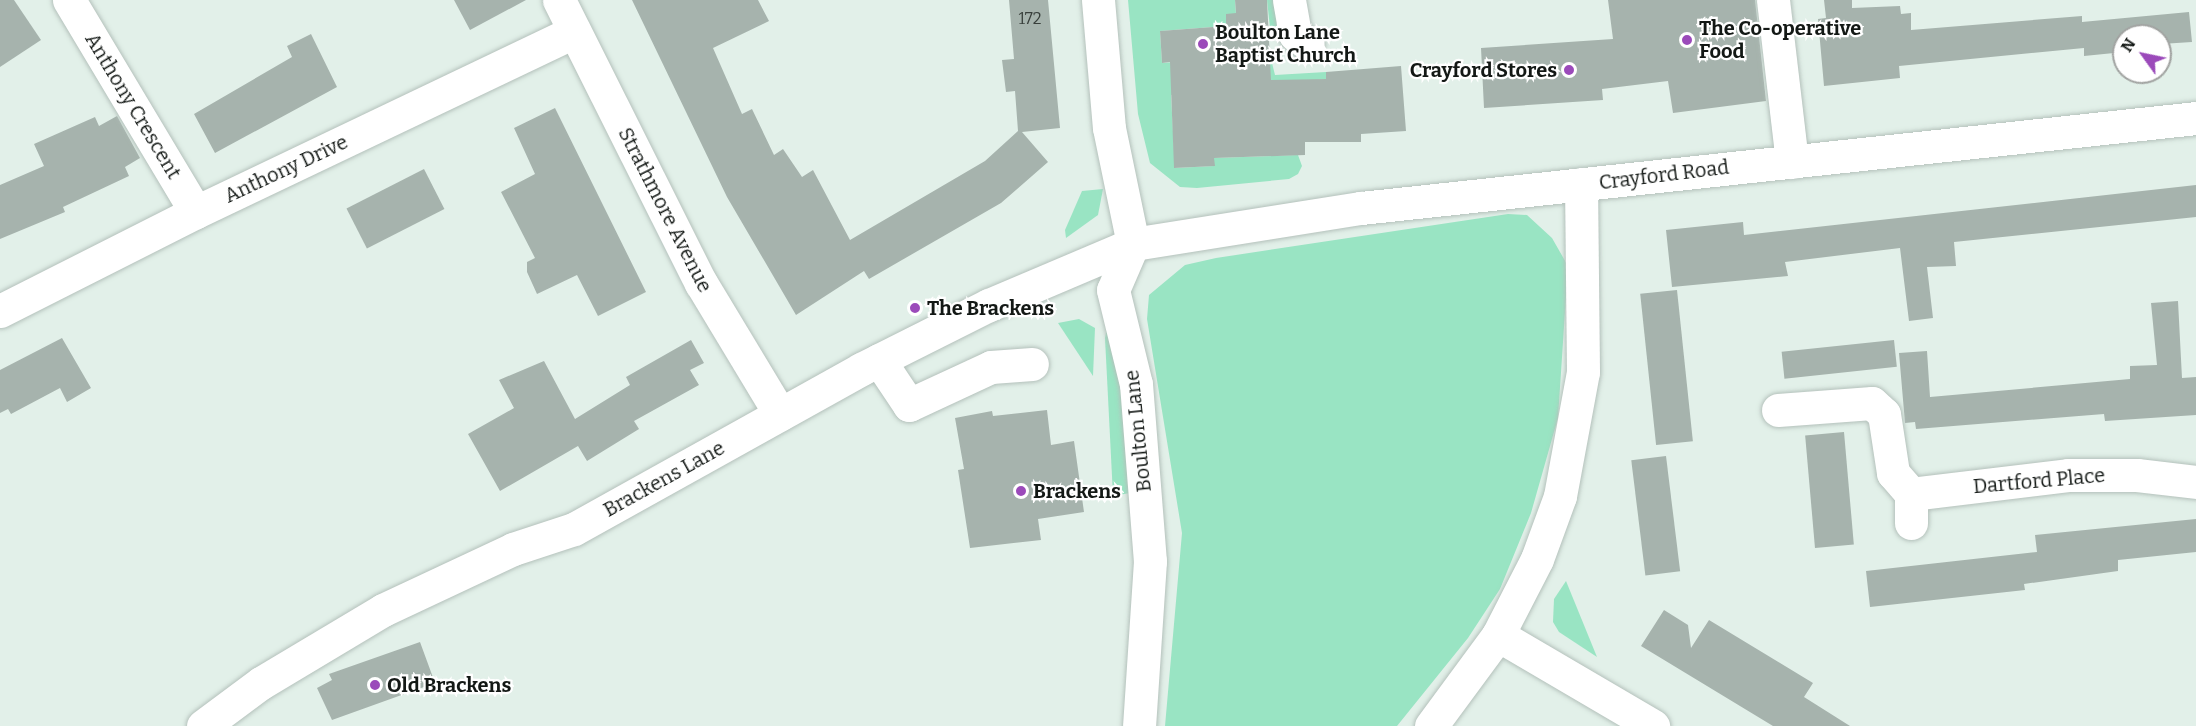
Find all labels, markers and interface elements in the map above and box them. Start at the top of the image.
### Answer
house number: 172 [1019,9,1041,29]
place label: The Co-operative Food [1699,16,1861,63]
place label: Boulton Lane Baptist Church [1215,20,1356,67]
north arrow [2112,24,2172,84]
street label: Anthony Crescent [80,29,186,183]
marker: The Co-operative Food [1680,33,1694,47]
text: N [2117,35,2139,55]
marker: Boulton Lane Baptist Church [1196,37,1210,51]
place label: Crayford Stores [1410,58,1557,82]
marker: Crayford Stores [1562,63,1576,77]
street label: Strathmore Avenue [613,124,717,296]
street label: Anthony Drive [220,130,352,208]
street label: Crayford Road [1598,155,1730,195]
place label: The Brackens [927,296,1054,320]
marker: The Brackens [908,301,922,315]
street label: Boulton Lane [1120,369,1156,493]
street label: Brackens Lane [599,436,729,522]
street label: Dartford Place [1972,463,2106,499]
place label: Brackens [1033,479,1121,503]
marker: Brackens [1014,484,1028,498]
place label: Old Brackens [387,673,511,697]
marker: Old Brackens [368,678,382,692]

